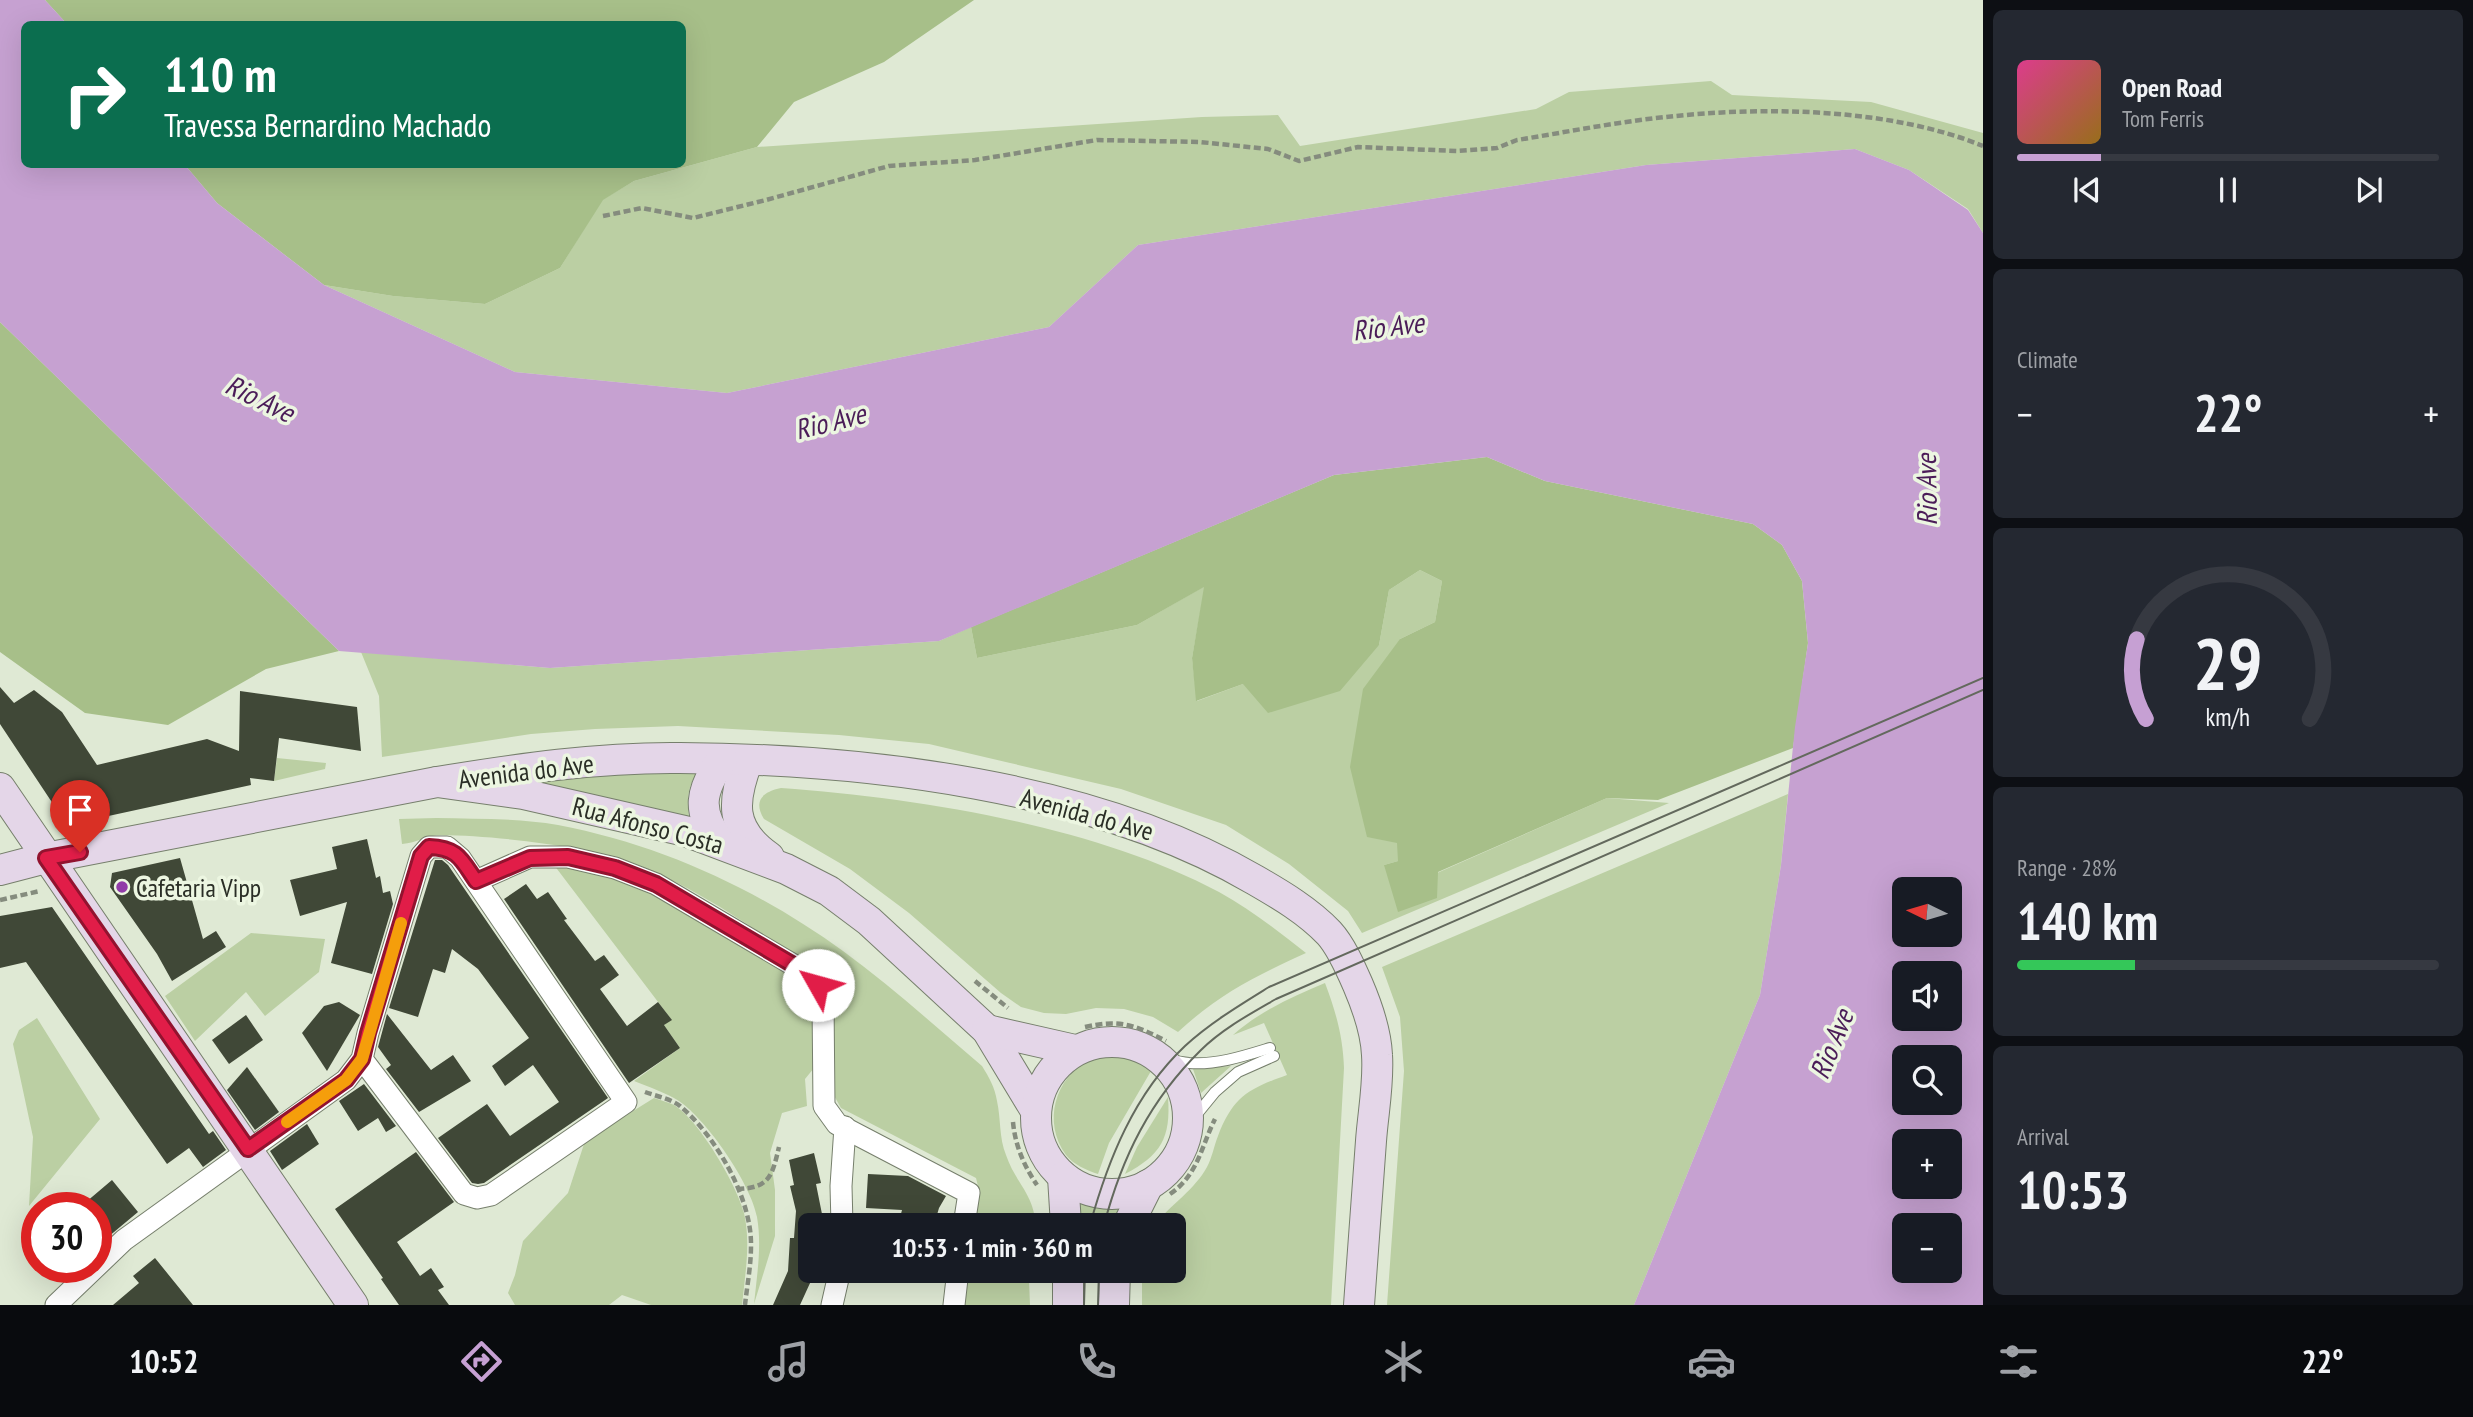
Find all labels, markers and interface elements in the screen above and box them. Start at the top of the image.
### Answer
text: 110 m [164,42,277,106]
icon: right [49,49,140,140]
text: Open Road [2122,71,2222,104]
text: Travessa Bernardino Machado [164,104,491,146]
text: Tom Ferris [2122,104,2204,133]
icon: previous [2068,171,2106,209]
icon: pause [2209,171,2247,209]
icon: next [2350,171,2388,209]
water label: Rio Ave [1350,303,1428,349]
text: Climate [2017,345,2078,374]
water label: Rio Ave [220,366,302,431]
text: 22° [2194,379,2262,446]
text: − [2017,389,2033,438]
text: + [2423,389,2439,438]
water label: Rio Ave [791,394,872,448]
water label: Rio Ave [1907,451,1945,526]
text: 29 [2193,615,2263,709]
text: km/h [2206,700,2250,732]
street label: Avenida do Ave [456,746,596,796]
pin [50,780,110,852]
street label: Avenida do Ave [1017,780,1157,848]
street label: Rua Afonso Costa [569,789,727,861]
icon: arrive [61,791,99,829]
text: Range · 28% [2017,853,2117,882]
place label: Cafetaria Vipp [136,871,261,904]
north arrow [1892,877,1962,947]
map controls [1892,877,1962,1283]
marker: Cafetaria Vipp [114,879,130,895]
text: 140 km [2017,887,2158,954]
position arrow [781,948,855,1022]
button: sound [1892,961,1962,1031]
water label: Rio Ave [1800,1002,1862,1084]
button: search [1892,1045,1962,1115]
text: Arrival [2017,1122,2069,1151]
button: + [1892,1129,1962,1199]
text: 10:53 [2017,1156,2129,1223]
speed limit sign: 30 [21,1192,112,1283]
button: − [1892,1213,1962,1283]
text: 10:53 · 1 min · 360 m [892,1231,1092,1264]
icon: directions [457,1337,506,1386]
icon: music [764,1337,813,1386]
icon: phone [1072,1337,1121,1386]
icon: climate [1379,1337,1428,1386]
icon: car [1687,1337,1736,1386]
icon: filters [1994,1337,2043,1386]
text: 10:52 [129,1340,198,1382]
text: 22° [2302,1340,2344,1382]

